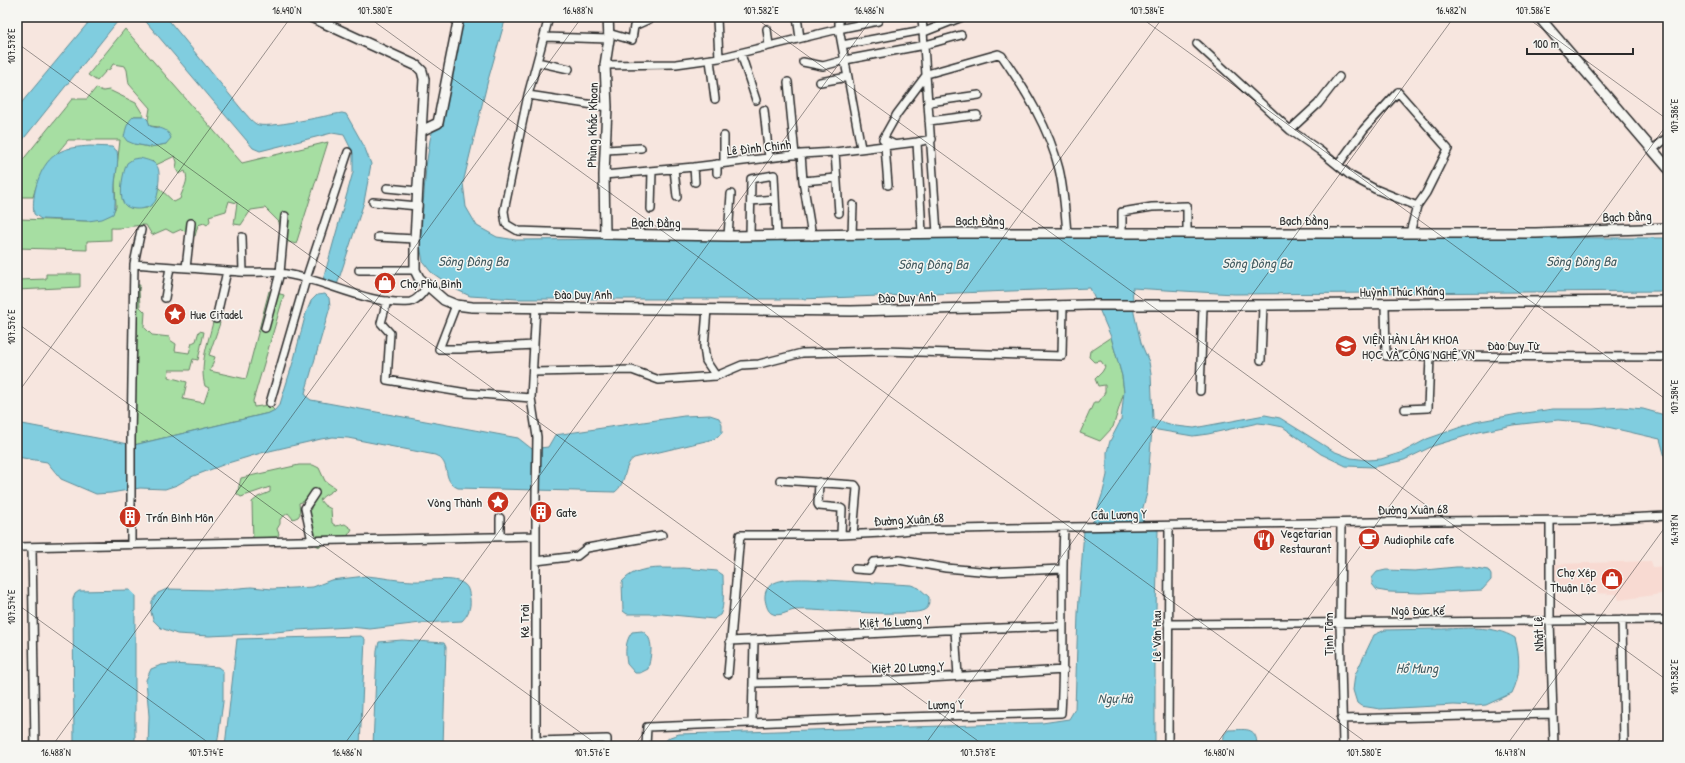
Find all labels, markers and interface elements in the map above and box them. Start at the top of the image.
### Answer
text: 16.490°N [272,4,302,17]
text: 107.580°E [358,4,393,17]
text: 16.488°N [563,4,593,17]
text: 107.582°E [743,4,779,17]
text: 16.486°N [854,4,884,17]
text: 107.584°E [1130,4,1165,17]
text: 16.482°N [1436,4,1466,17]
text: 107.586°E [1516,4,1551,17]
text: 107.578°E [5,28,18,64]
scale bar [1527,30,1633,56]
text: 100 m [1533,35,1559,52]
street label: Phùng Khắc Khoan [582,82,602,168]
text: 107.586°E [1668,98,1681,133]
street label: Lê Đình Chinh [726,135,792,159]
street label: Bạch Đằng [1602,206,1652,226]
street label: Bạch Đằng [955,211,1005,229]
street label: Bạch Đằng [1279,211,1329,229]
street label: Bạch Đằng [631,213,681,231]
water label: Sông Đông Ba [438,251,509,271]
water label: Sông Đông Ba [1546,251,1617,271]
water label: Sông Đông Ba [1222,253,1293,273]
water label: Sông Đông Ba [898,254,969,274]
shop icon: Chợ Phú Bình [372,270,398,296]
place label: Chợ Phú Bình [400,274,462,292]
street label: Huỳnh Thúc Kháng [1359,281,1445,301]
street label: Đào Duy Anh [554,285,613,303]
street label: Đào Duy Anh [878,287,937,307]
place icon: Hue Citadel [162,301,188,327]
place label: Hue Citadel [190,305,243,323]
text: 107.576°E [5,309,18,345]
place label: VIỆN HÀN LÂM KHOA HỌC VÀ CÔNG NGHỆ VN [1362,330,1475,363]
school or university icon: VIỆN HÀN LÂM KHOA HỌC VÀ CÔNG NGHỆ VN [1333,333,1359,359]
street label: Đào Duy Từ [1487,336,1541,354]
text: 107.584°E [1668,379,1681,414]
place icon: Vòng Thành [485,489,511,515]
place label: Vòng Thành [427,493,483,511]
building icon: Gate [528,499,554,525]
street label: Đường Xuân 68 [1378,499,1449,519]
place label: Gate [556,503,577,521]
building icon: Trấn Bình Môn [117,504,143,530]
street label: Cầu Lương Y [1091,505,1147,523]
place label: Trấn Bình Môn [146,508,214,526]
street label: Đường Xuân 68 [874,508,945,530]
text: 16.478°N [1668,515,1681,545]
place label: Vegetarian Restaurant [1280,524,1332,557]
cafe icon: Audiophile cafe [1356,526,1382,552]
restaurant icon: Vegetarian Restaurant [1251,527,1277,553]
place label: Audiophile cafe [1384,530,1454,548]
place label: Chợ Xép Thuận Lộc [1550,563,1596,596]
shop icon: Chợ Xép Thuận Lộc [1599,566,1625,592]
text: 107.574°E [5,589,18,624]
street label: Ngô Đức Kế [1391,601,1445,619]
street label: Kẻ Trài [515,604,533,638]
street label: Kiệt 16 Lương Y [859,610,931,632]
street label: Lê Văn Hưu [1147,611,1165,661]
street label: Tịnh Tâm [1319,612,1337,656]
street label: Nhật Lệ [1528,616,1548,652]
street label: Kiệt 20 Lương Y [871,657,945,677]
water label: Hồ Mung [1396,658,1439,678]
text: 107.582°E [1668,659,1681,695]
water label: Ngự Hà [1098,688,1134,708]
street label: Lương Y [928,695,964,713]
text: 16.488°N [41,746,71,759]
text: 107.574°E [189,746,224,759]
text: 16.486°N [332,746,362,759]
text: 107.576°E [574,746,610,759]
text: 107.578°E [960,746,996,759]
text: 16.480°N [1204,746,1234,759]
text: 107.580°E [1347,746,1382,759]
text: 16.478°N [1495,746,1525,759]

